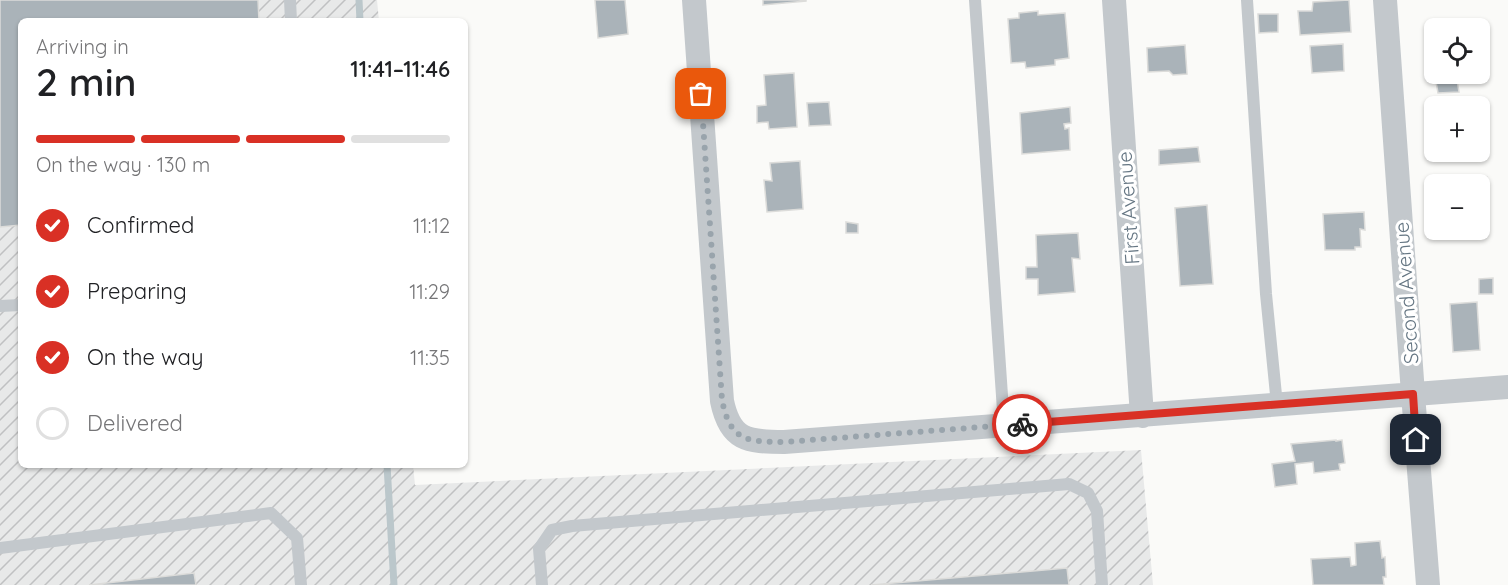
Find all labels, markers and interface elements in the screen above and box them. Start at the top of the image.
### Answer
map controls [1424,18,1490,240]
button: locate [1424,18,1490,84]
text: Arriving in [36,34,129,59]
text: 11:41–11:46 [350,55,450,83]
text: 2 min [36,57,137,106]
pin [675,68,726,119]
icon: bag [684,77,717,110]
button: + [1424,96,1490,162]
street label: First Avenue [1112,151,1144,265]
text: On the way · 130 m [36,152,210,177]
button: − [1424,174,1490,240]
icon: check [36,209,69,242]
text: Confirmed [87,211,194,239]
text: 11:12 [413,213,450,238]
street label: Second Avenue [1389,221,1423,365]
icon: check [36,275,69,308]
text: Preparing [87,277,187,305]
text: 11:29 [409,279,450,304]
icon: check [36,341,69,374]
text: On the way [87,343,203,371]
text: 11:35 [410,345,450,370]
courier [992,394,1052,454]
icon: bike [1006,408,1039,441]
text: Delivered [87,409,183,437]
pin [1390,414,1441,465]
icon: home [1399,423,1432,456]

